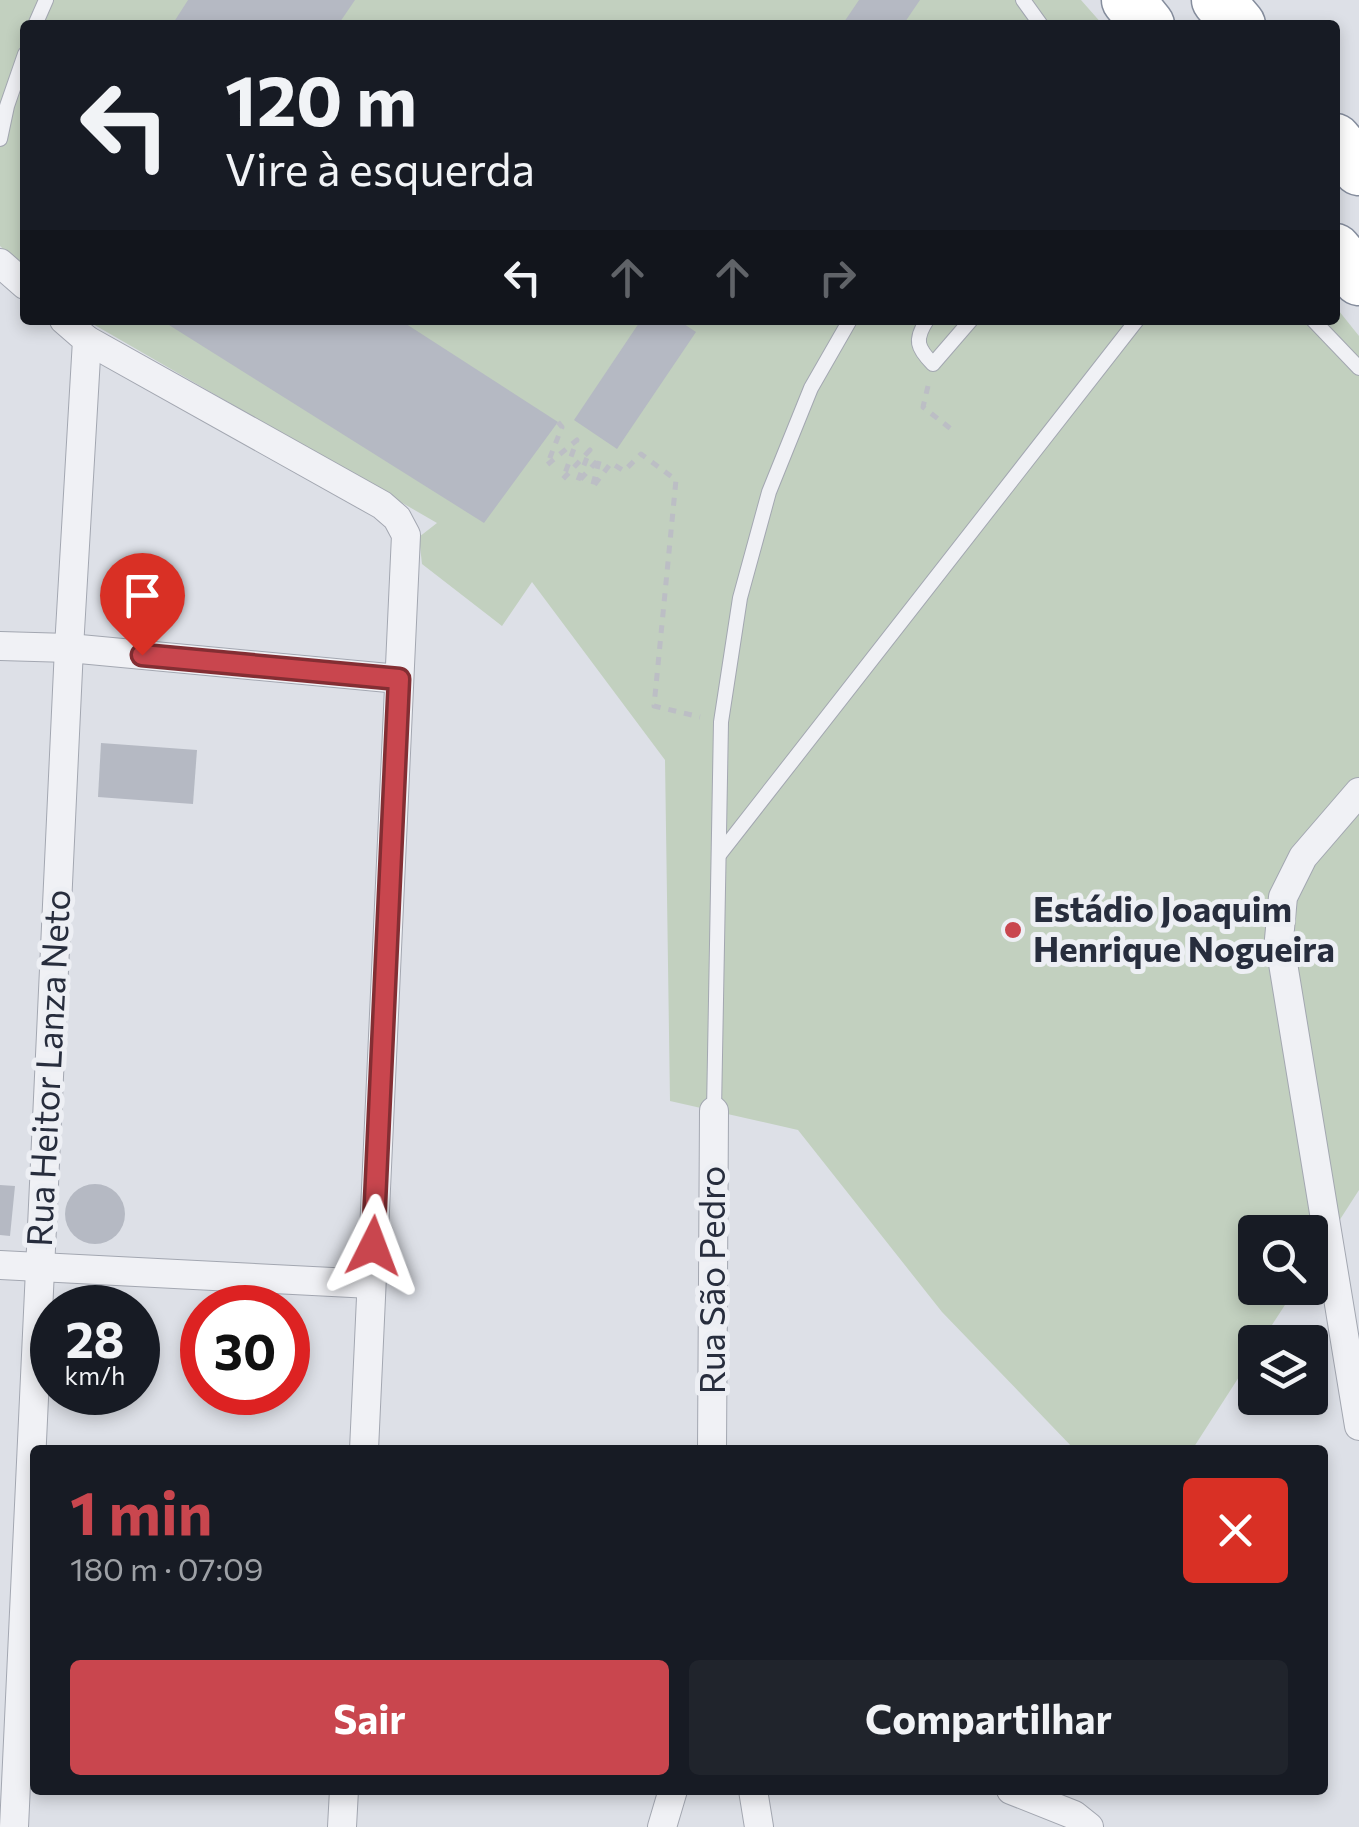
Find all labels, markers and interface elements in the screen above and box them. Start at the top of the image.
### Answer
text: 120 m [225,55,417,140]
icon: left [60,60,190,190]
text: Vire à esquerda [225,140,535,195]
icon: left [495,250,550,305]
icon: ahead [600,250,655,305]
icon: ahead [705,250,760,305]
icon: right [810,250,865,305]
pin [100,553,185,656]
icon: arrive [115,568,170,623]
place label: Estádio Joaquim Henrique Nogueira [1033,886,1335,969]
street label: Rua Heitor Lanza Neto [16,888,77,1248]
marker: Estádio Joaquim Henrique Nogueira [1002,919,1024,941]
street label: Rua São Pedro [689,1166,732,1394]
position arrow [321,1194,425,1298]
map controls [1238,1215,1328,1415]
button: search [1238,1215,1328,1305]
speed limit sign: 30 [180,1285,310,1415]
text: 28 [65,1307,125,1368]
button: layers [1238,1325,1328,1415]
text: km/h [65,1360,125,1390]
text: 1 min [70,1474,212,1547]
button: close [1183,1478,1288,1583]
text: 180 m · 07:09 [70,1548,263,1588]
button: Sair [70,1660,669,1775]
button: Compartilhar [689,1660,1288,1775]

